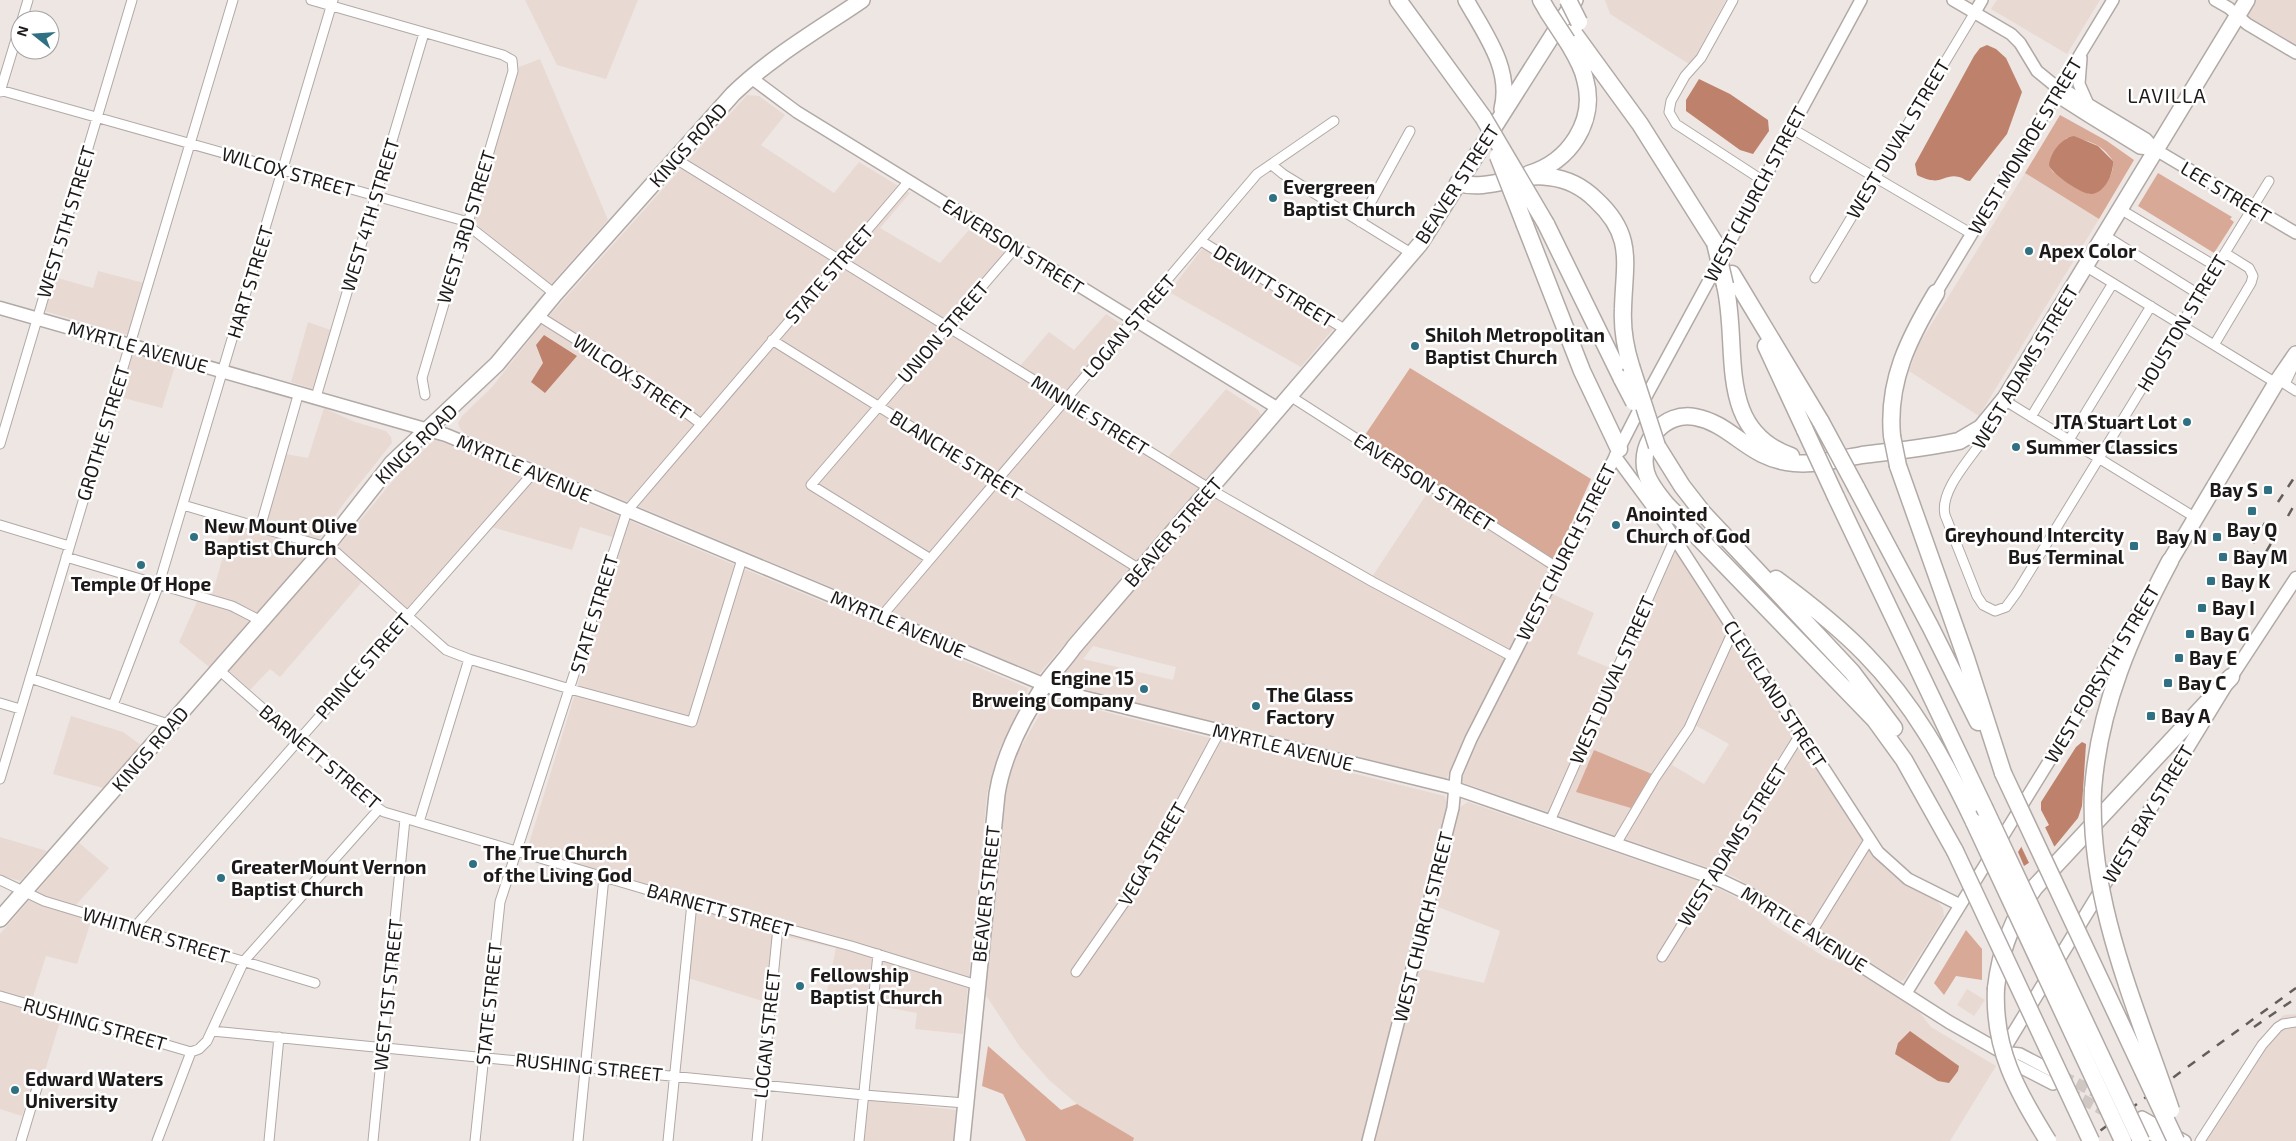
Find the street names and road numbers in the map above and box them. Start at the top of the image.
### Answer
street label: WEST MONROE STREET [1963,53,2086,238]
street label: WEST DUVAL STREET [1841,55,1954,222]
street label: KINGS ROAD [644,98,731,191]
street label: WEST CHURCH STREET [1698,102,1811,286]
street label: BEAVER STREET [1409,120,1504,248]
street label: WEST 4TH STREET [335,135,404,294]
street label: WILCOX STREET [219,142,357,201]
street label: WEST 5TH STREET [31,143,100,301]
street label: WEST 3RD STREET [431,147,500,306]
street label: LEE STREET [2177,156,2275,227]
street label: EAVERSON STREET [938,193,1088,298]
street label: STATE STREET [780,220,878,328]
street label: HART STREET [221,223,278,341]
street label: DEWITT STREET [1210,239,1339,332]
street label: HOUSTON STREET [2132,250,2231,395]
street label: LOGAN STREET [1078,269,1180,382]
street label: UNION STREET [892,276,993,387]
street label: WEST ADAMS STREET [1967,281,2083,453]
street label: MYRTLE AVENUE [66,316,211,377]
street label: WILCOX STREET [569,329,695,424]
street label: GROTHE STREET [71,362,134,503]
street label: MINNIE STREET [1027,369,1153,460]
street label: KINGS ROAD [370,399,461,488]
street label: BLANCHE STREET [886,405,1026,504]
street label: EAVERSON STREET [1350,428,1499,535]
street label: MYRTLE AVENUE [453,429,595,506]
street label: WEST CHURCH STREET [1511,459,1620,644]
street label: BEAVER STREET [1119,472,1226,591]
street label: STATE STREET [565,552,622,676]
street label: WEST FORSYTH STREET [2039,580,2164,767]
street label: MYRTLE AVENUE [827,585,969,662]
street label: WEST DUVAL STREET [1564,592,1659,767]
street label: PRINCE STREET [310,608,415,723]
street label: CLEVELAND STREET [1719,616,1832,772]
street label: BARNETT STREET [255,699,386,814]
street label: KINGS ROAD [106,701,193,796]
street label: MYRTLE AVENUE [1210,718,1356,775]
street label: WEST BAY STREET [2097,741,2198,887]
street label: WEST ADAMS STREET [1672,759,1791,930]
street label: VEGA STREET [1113,798,1190,909]
street label: BEAVER STREET [967,824,1004,964]
street label: WEST CHURCH STREET [1388,829,1457,1025]
street label: BARNETT STREET [644,878,796,941]
street label: MYRTLE AVENUE [1737,881,1872,977]
street label: WHITNER STREET [80,901,232,968]
street label: WEST 1ST STREET [368,918,407,1072]
street label: STATE STREET [471,942,506,1066]
street label: LOGAN STREET [748,968,785,1099]
street label: RUSHING STREET [21,992,169,1055]
street label: RUSHING STREET [514,1047,664,1086]

